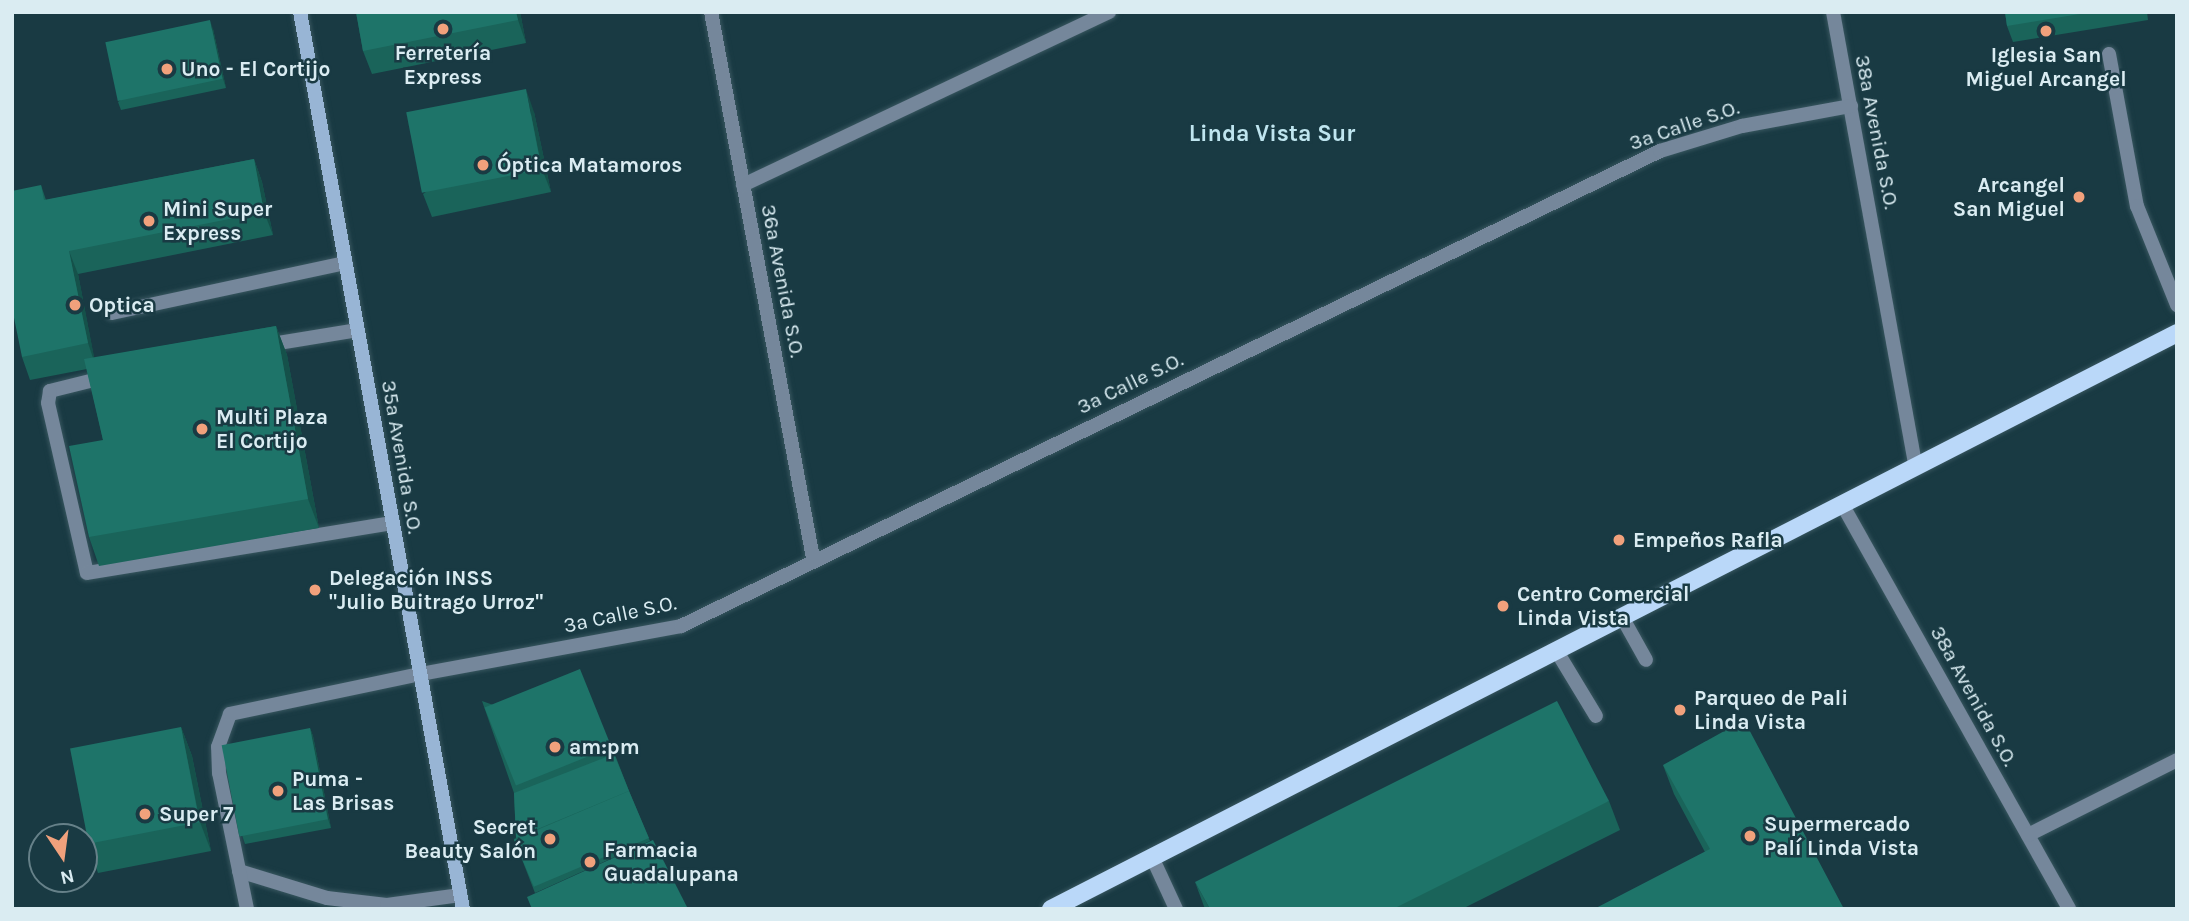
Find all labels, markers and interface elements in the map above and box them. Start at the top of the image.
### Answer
marker: Ferretería Express [435,21,451,37]
marker: Iglesia San Miguel Arcangel [2038,23,2054,39]
place label: Ferretería Express [395,40,491,90]
place label: Iglesia San Miguel Arcangel [1965,42,2127,92]
street label: 38a Avenida S.O. [1850,53,1904,211]
place label: Uno - El Cortijo [181,56,330,82]
marker: Uno - El Cortijo [159,61,175,77]
street label: 3a Calle S.O. [1626,94,1742,156]
district label: Linda Vista Sur [1189,120,1355,148]
place label: Óptica Matamoros [497,152,682,178]
marker: Óptica Matamoros [475,157,491,173]
place label: Arcangel San Miguel [1953,172,2065,222]
marker: Arcangel San Miguel [2071,189,2087,205]
place label: Mini Super Express [163,196,272,246]
street label: 36a Avenida S.O. [756,202,810,360]
marker: Mini Super Express [141,213,157,229]
place label: Optica [89,292,155,318]
marker: Optica [67,297,83,313]
street label: 3a Calle S.O. [1073,347,1187,419]
street label: 35a Avenida S.O. [376,378,428,536]
place label: Multi Plaza El Cortijo [216,404,328,454]
marker: Multi Plaza El Cortijo [194,421,210,437]
place label: Empeños Rafla [1633,527,1783,553]
marker: Empeños Rafla [1611,532,1627,548]
place label: Delegación INSS "Julio Buitrago Urroz" [329,565,543,615]
place label: Centro Comercial Linda Vista [1517,581,1689,631]
marker: Delegación INSS "Julio Buitrago Urroz" [307,582,323,598]
street label: 3a Calle S.O. [561,590,679,638]
marker: Centro Comercial Linda Vista [1495,598,1511,614]
street label: 38a Avenida S.O. [1925,621,2023,771]
place label: Parqueo de Pali Linda Vista [1694,685,1848,735]
marker: Parqueo de Pali Linda Vista [1672,702,1688,718]
place label: am:pm [569,734,640,760]
marker: am:pm [547,739,563,755]
place label: Puma - Las Brisas [292,766,394,816]
marker: Puma - Las Brisas [270,783,286,799]
place label: Super 7 [159,801,233,827]
marker: Super 7 [137,806,153,822]
place label: Supermercado Palí Linda Vista [1764,811,1919,861]
place label: Secret Beauty Salón [405,814,536,864]
north arrow [28,823,98,893]
marker: Supermercado Palí Linda Vista [1742,828,1758,844]
marker: Secret Beauty Salón [542,831,558,847]
place label: Farmacia Guadalupana [604,837,739,887]
marker: Farmacia Guadalupana [582,854,598,870]
text: N [58,864,76,889]

